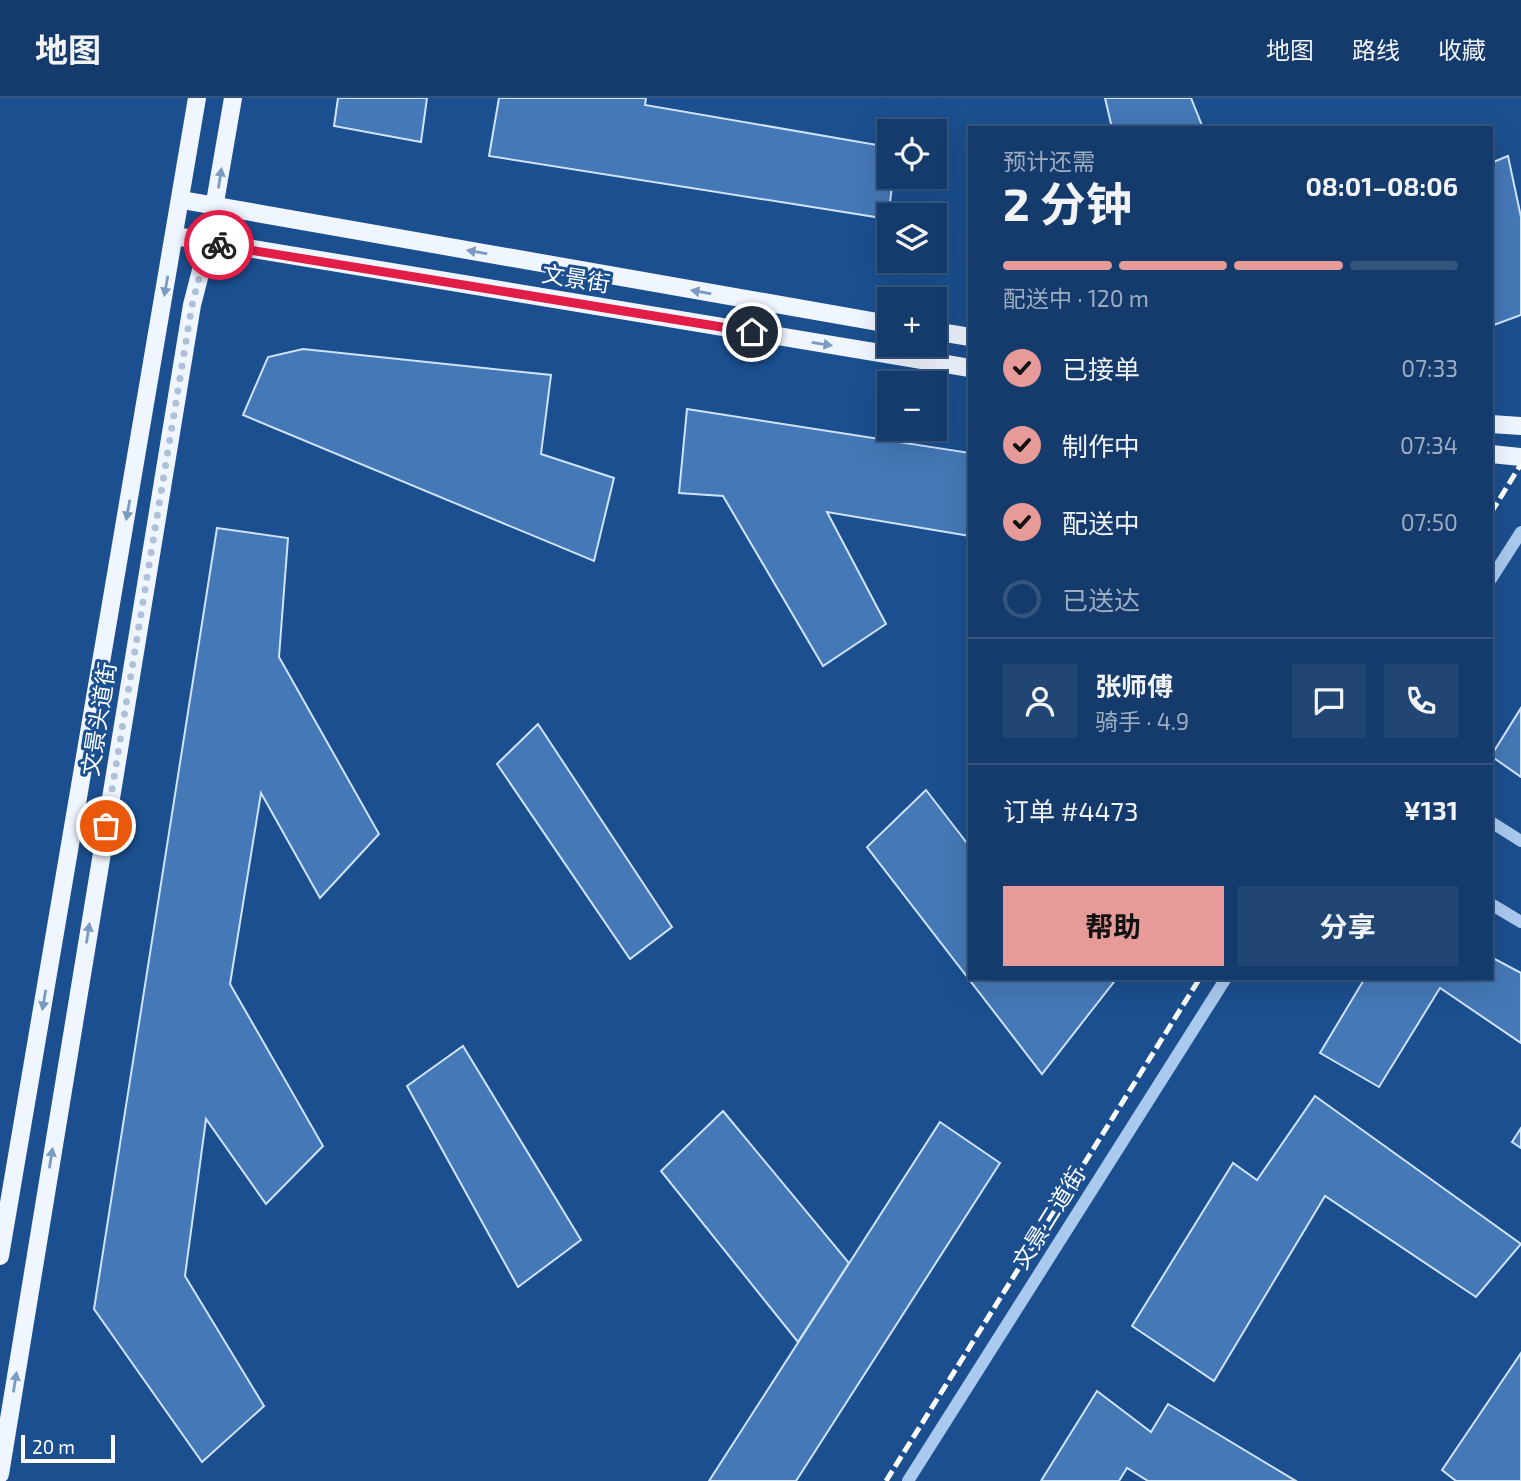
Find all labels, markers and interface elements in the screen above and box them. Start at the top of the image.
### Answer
text: 地图 [35,29,101,69]
text: 地图 [1266,35,1314,64]
text: 路线 [1352,35,1400,64]
text: 收藏 [1438,35,1486,64]
map controls [877,119,947,441]
button: locate [877,119,947,189]
text: 预计还需 [1003,147,1095,175]
one-way arrow [215,167,226,189]
text: 08:01–08:06 [1305,170,1458,201]
text: 2 分钟 [1003,175,1132,230]
button: layers [877,203,947,273]
courier [184,210,254,280]
icon: bike [200,226,238,264]
one-way arrow [466,246,488,257]
street label: 文景街 [540,259,612,297]
one-way arrow [160,275,171,297]
text: 配送中 · 120 m [1003,284,1149,312]
one-way arrow [690,286,712,297]
button: + [877,287,947,357]
pin [722,302,782,362]
icon: home [733,313,771,351]
one-way arrow [811,339,833,350]
icon: check [1003,349,1041,387]
text: 已接单 [1062,353,1140,384]
text: 07:33 [1401,354,1458,382]
button: − [877,371,947,441]
icon: check [1003,426,1041,464]
text: 制作中 [1062,430,1140,461]
text: 07:34 [1400,431,1458,459]
one-way arrow [122,500,133,522]
icon: check [1003,503,1041,541]
text: 配送中 [1062,507,1140,538]
text: 07:50 [1401,508,1458,536]
text: 已送达 [1062,584,1140,615]
street label: 文景头道街 [75,660,121,778]
button: person [1003,664,1077,738]
button: chat [1292,664,1366,738]
button: phone [1384,664,1458,738]
text: 张师傅 [1095,670,1173,701]
text: 骑手 · 4.9 [1095,707,1189,735]
text: ¥131 [1404,794,1458,825]
text: 订单 #4473 [1003,795,1138,826]
pin [76,796,136,856]
icon: bag [87,807,125,845]
button: 帮助 [1003,886,1224,966]
button: 分享 [1238,886,1458,966]
one-way arrow [83,922,94,944]
one-way arrow [38,989,49,1011]
one-way arrow [46,1147,57,1169]
street label: 文景二道街 [1006,1161,1090,1274]
one-way arrow [10,1371,21,1393]
scale bar [21,1432,116,1464]
text: 20 m [32,1435,75,1458]

